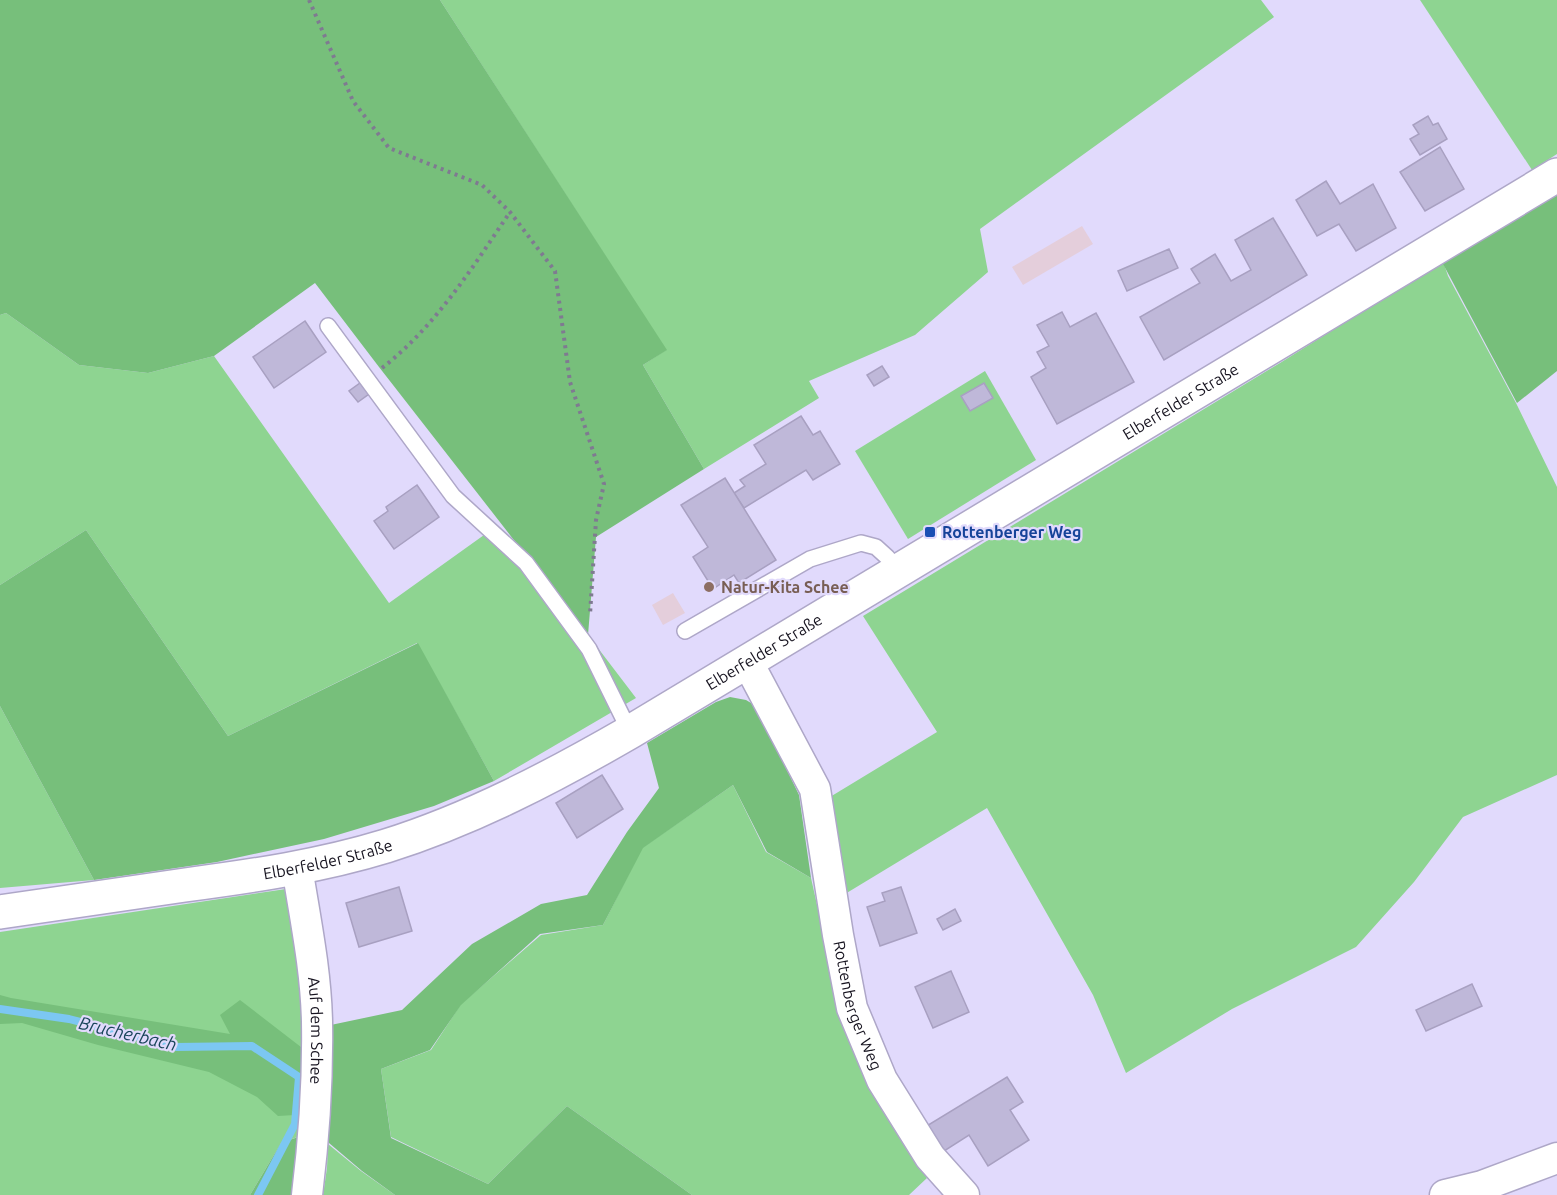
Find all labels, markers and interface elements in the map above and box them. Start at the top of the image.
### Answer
street label: Elberfelder Straße [1119,360,1242,443]
place label: Rottenberger Weg [942,523,1081,541]
marker: Rottenberger Weg [923,525,937,539]
place label: Natur-Kita Schee [721,578,849,596]
marker: Natur-Kita Schee [702,580,716,594]
street label: Elberfelder Straße [703,610,825,693]
street label: Elberfelder Straße [262,836,395,883]
street label: Rottenberger Weg [830,939,886,1073]
street label: Auf dem Schee [305,976,326,1085]
water label: Brucherbach [77,1012,179,1054]

